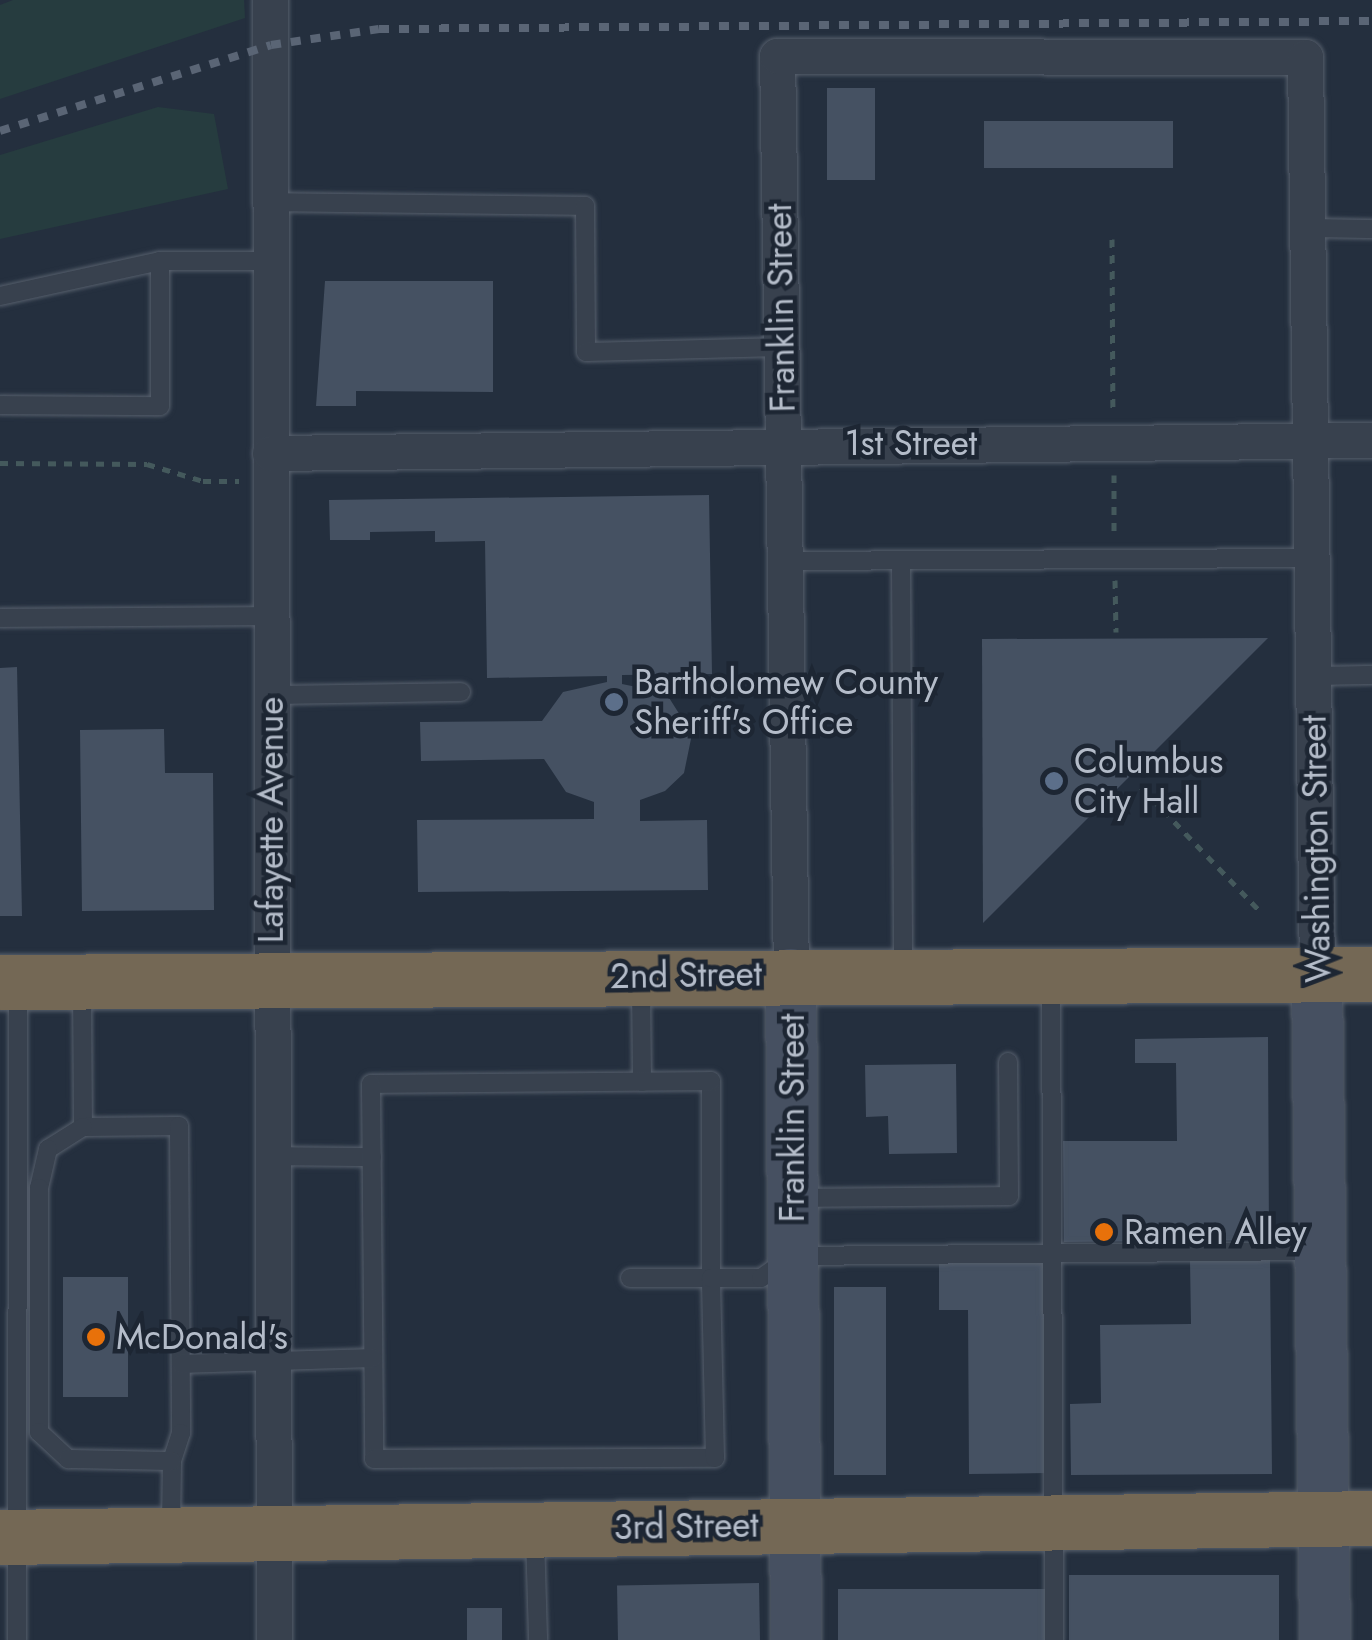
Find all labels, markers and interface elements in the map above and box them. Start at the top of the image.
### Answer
street label: Franklin Street [758,203,804,413]
street label: 1st Street [845,422,977,464]
place label: Bartholomew County Sheriff's Office [634,661,938,743]
marker: Bartholomew County Sheriff's Office [603,691,625,713]
street label: Lafayette Avenue [250,697,292,943]
street label: Washington Street [1293,715,1339,983]
place label: Columbus City Hall [1074,740,1223,822]
marker: Columbus City Hall [1043,770,1065,792]
street label: 2nd Street [610,953,762,997]
street label: Franklin Street [771,1014,813,1222]
place label: Ramen Alley [1124,1211,1307,1253]
marker: Ramen Alley [1093,1221,1115,1243]
place label: McDonald's [116,1316,288,1358]
marker: McDonald's [85,1326,107,1348]
street label: 3rd Street [613,1504,759,1548]

